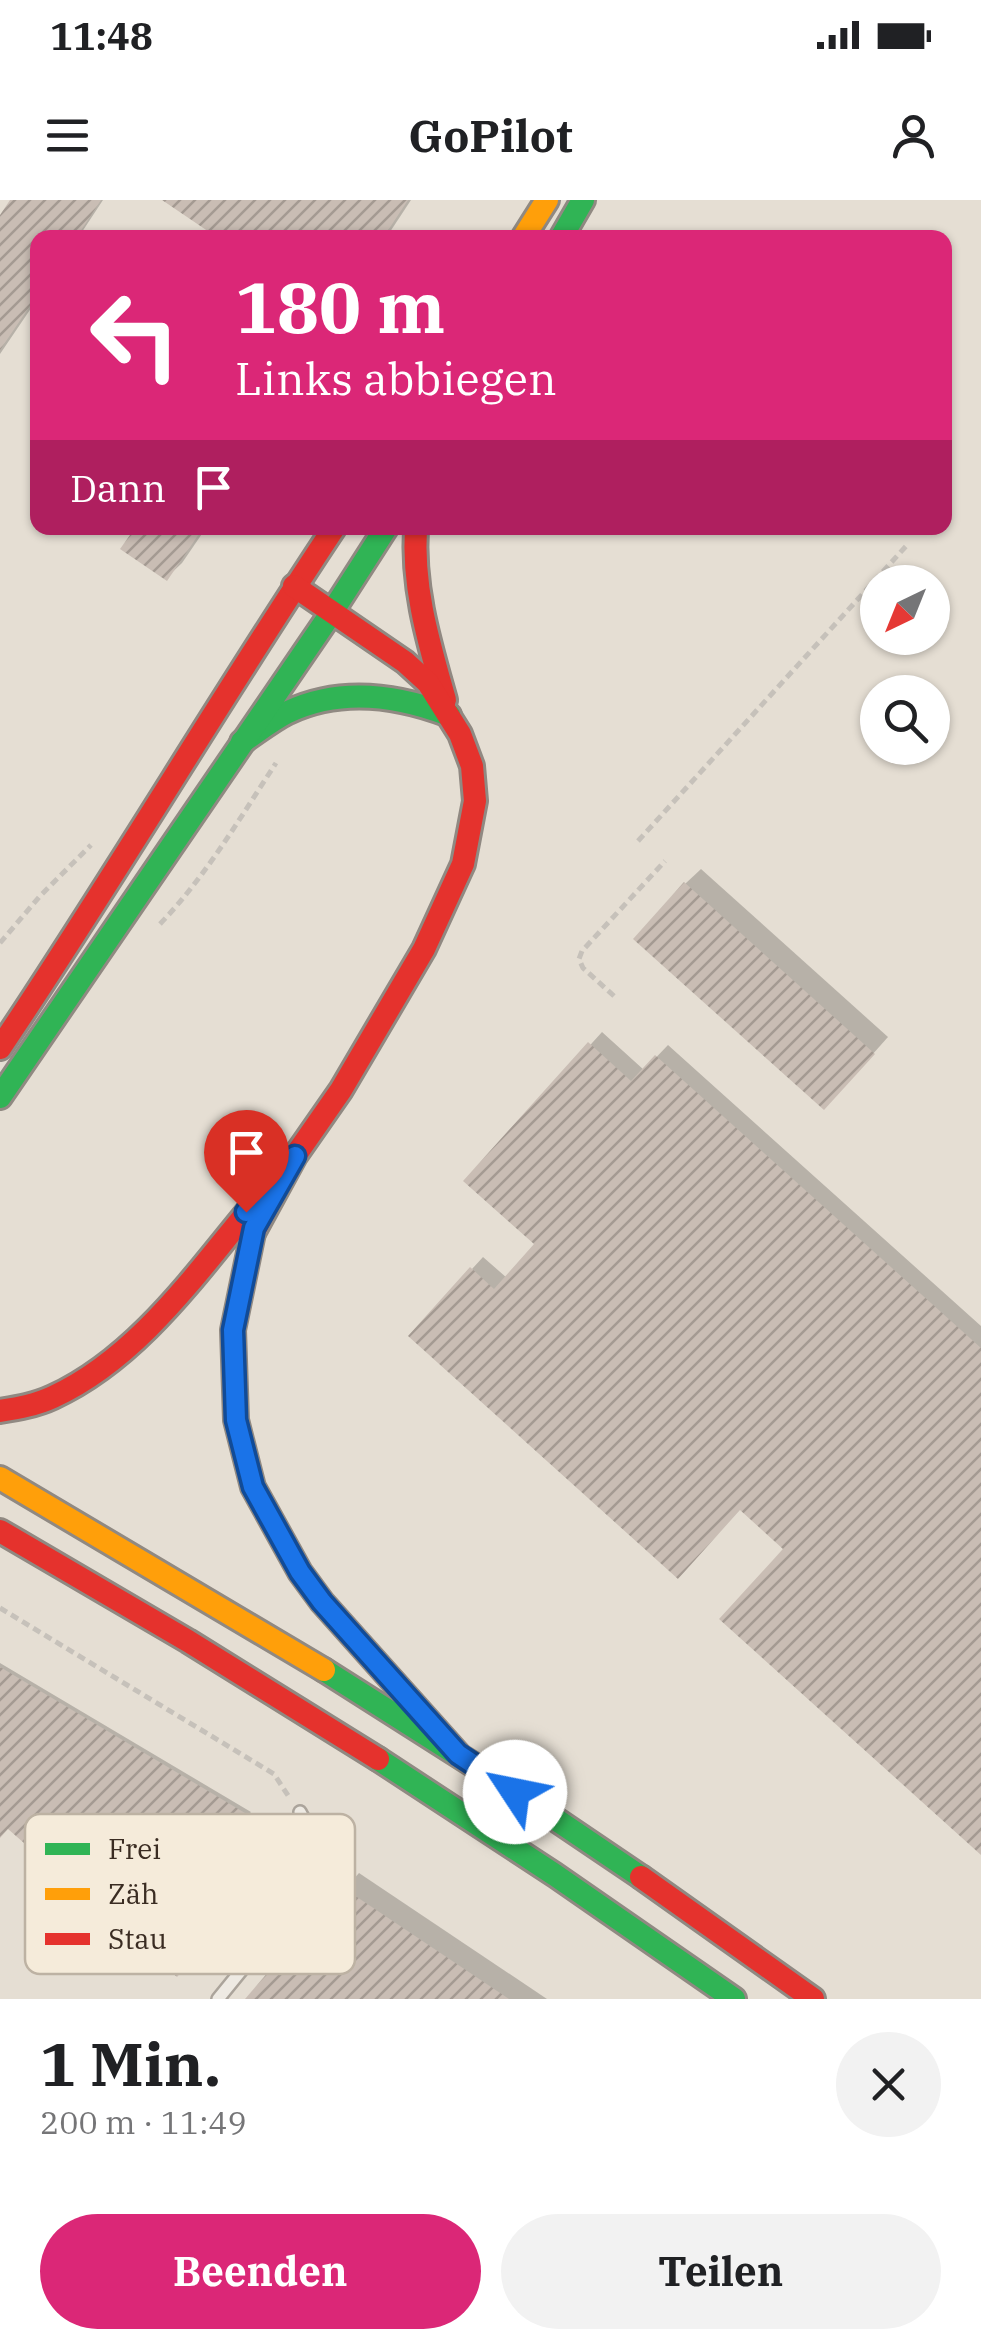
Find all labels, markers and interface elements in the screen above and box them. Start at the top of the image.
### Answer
text: 11:48 [50,11,153,60]
text: GoPilot [408,106,573,164]
icon: menu [40,108,95,163]
icon: person [886,108,941,163]
text: 180 m [235,261,445,352]
icon: left [70,270,200,400]
text: Links abbiegen [235,349,557,407]
icon: arrive [186,460,241,515]
text: Dann [70,463,166,512]
north arrow [860,565,950,655]
map controls [860,565,950,765]
button: search [860,675,950,765]
pin [204,1110,289,1213]
icon: arrive [219,1125,274,1180]
position arrow [463,1740,567,1844]
legend [25,1814,355,1974]
text: Frei [108,1830,161,1867]
text: Zäh [108,1875,159,1912]
text: Stau [108,1920,167,1957]
text: 1 Min. [40,2024,221,2103]
button: close [836,2032,941,2137]
text: 200 m · 11:49 [40,2101,247,2143]
button: Beenden [40,2214,481,2329]
button: Teilen [501,2214,941,2329]

